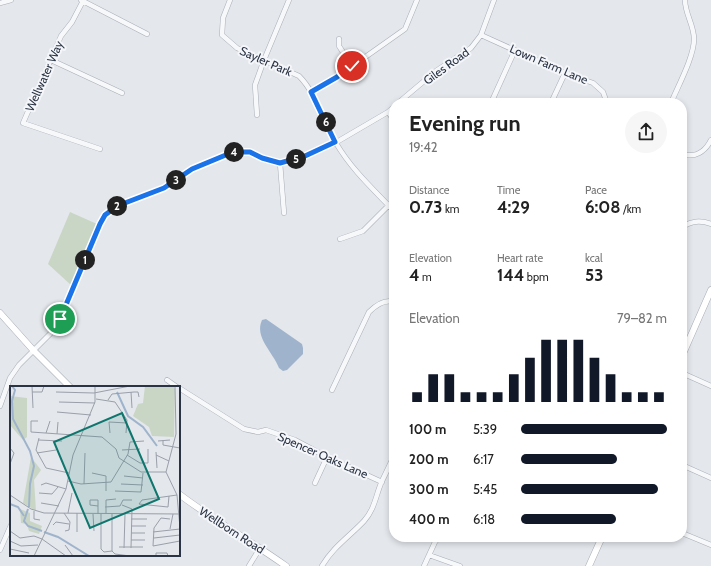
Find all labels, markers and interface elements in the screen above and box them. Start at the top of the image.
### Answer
street label: Wellwater Way [22,38,66,114]
street label: Lown Farm Lane [508,41,590,87]
street label: Sayler Park [238,43,295,79]
street label: Giles Road [420,44,472,88]
pin [335,49,369,83]
icon: check [341,55,363,77]
text: Evening run [409,110,521,137]
button: share [625,111,667,153]
pin: 6 [316,112,336,132]
text: 6 [323,115,329,129]
text: 19:42 [409,139,438,155]
pin: 4 [224,142,244,162]
text: 4 [231,145,237,159]
pin: 5 [286,149,306,169]
text: 5 [293,152,299,166]
pin: 3 [166,170,186,190]
text: 3 [173,173,179,187]
text: Distance [409,183,450,197]
text: Time [497,183,520,197]
text: Pace [585,183,607,197]
pin: 2 [107,196,127,216]
text: 0.73 [409,197,442,217]
text: 4:29 [497,197,530,217]
text: 6:08 [585,197,621,217]
text: 2 [114,199,120,213]
text: km [442,202,460,216]
text: /km [621,202,641,216]
pin: 1 [75,250,95,270]
text: Elevation [409,251,452,265]
text: Heart rate [497,251,543,265]
text: kcal [585,251,603,265]
text: 1 [83,253,87,267]
text: 4 [409,265,420,285]
text: 144 [497,265,524,285]
text: 53 [585,265,603,285]
text: m [420,270,432,284]
text: bpm [524,270,549,284]
pin [43,302,77,336]
icon: arrive [49,308,71,330]
text: Elevation [409,310,460,326]
text: 79–82 m [617,310,667,326]
inset map [10,386,180,556]
text: 100 m [409,421,446,437]
text: 5:39 [473,421,497,437]
street label: Spencer Oaks Lane [276,428,370,482]
text: 200 m [409,451,448,467]
text: 6:17 [473,451,494,467]
text: 300 m [409,481,449,497]
text: 5:45 [473,481,497,497]
street label: Wellborn Road [196,503,268,557]
text: 400 m [409,511,450,527]
text: 6:18 [473,511,495,527]

